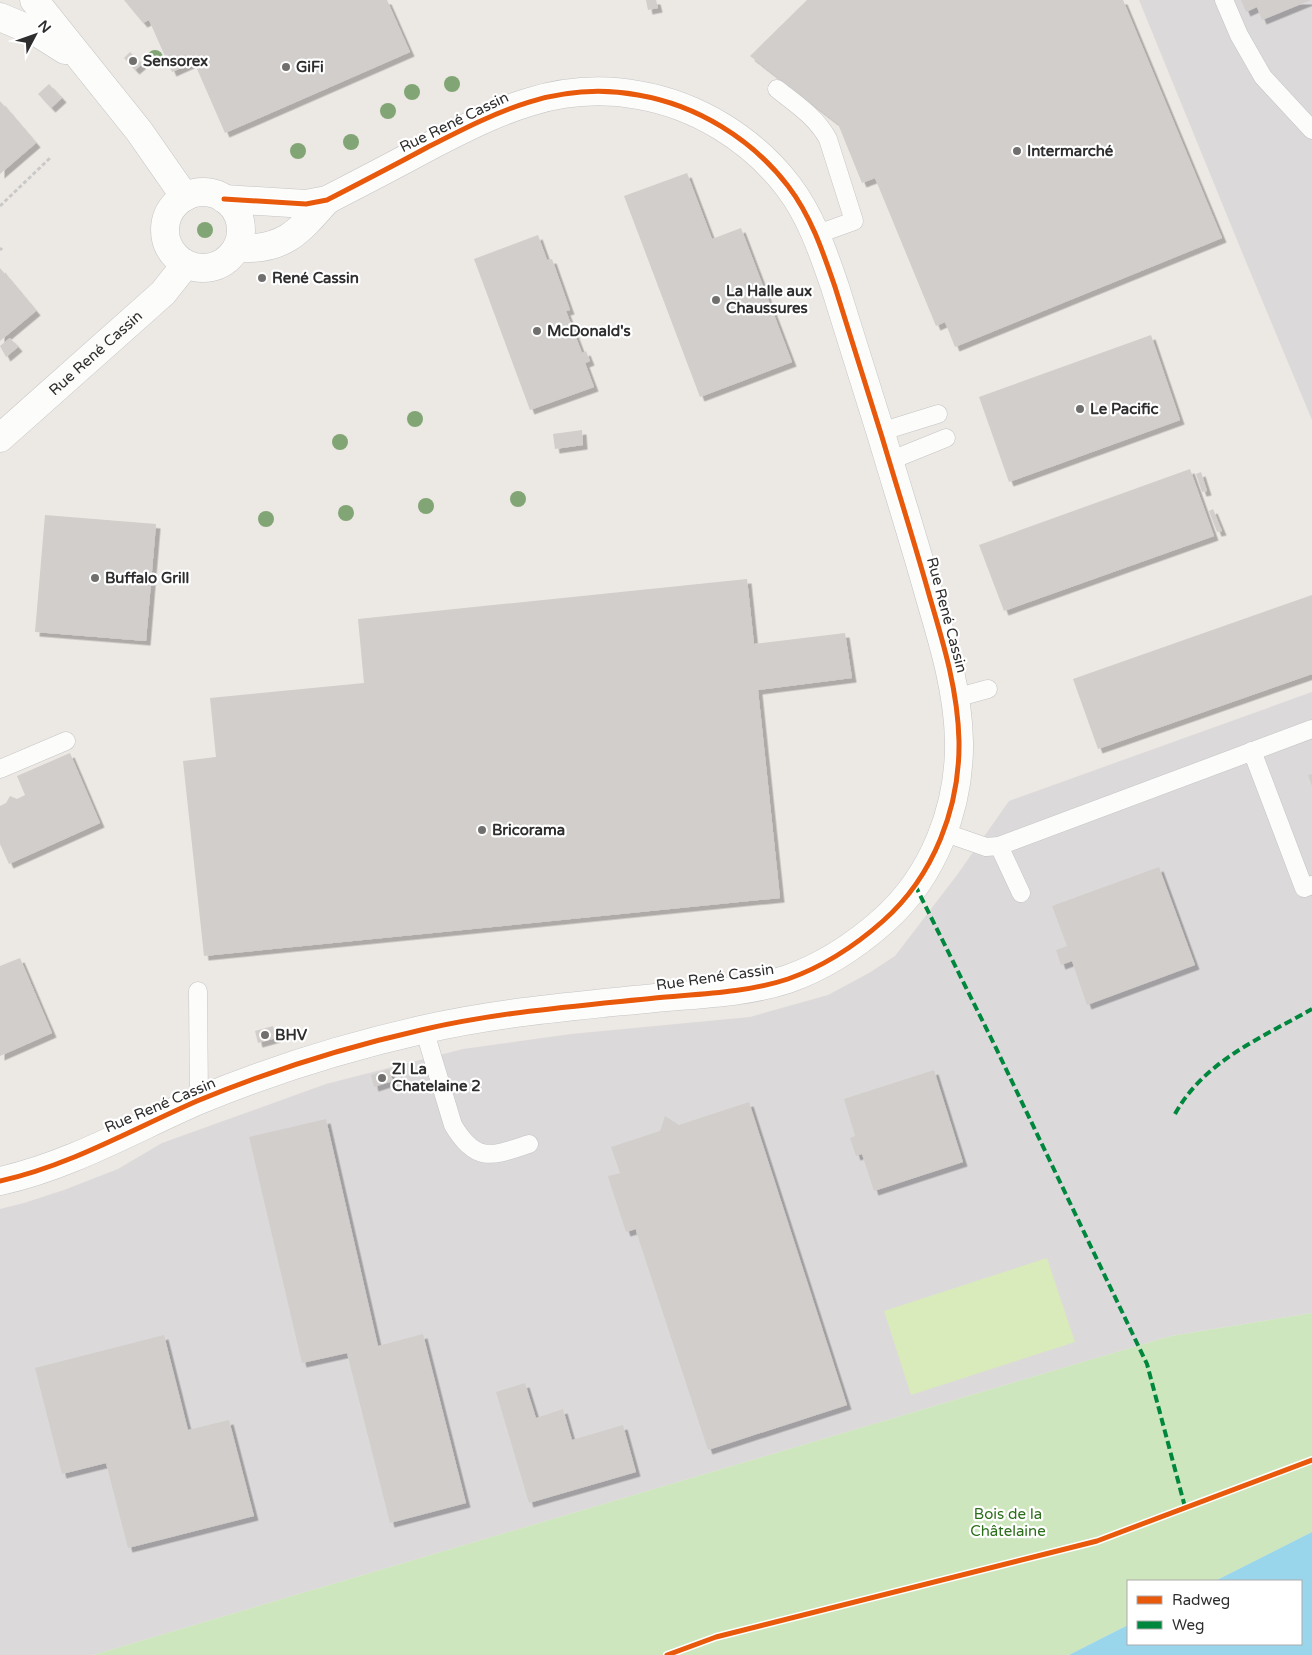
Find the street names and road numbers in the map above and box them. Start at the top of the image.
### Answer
street label: Rue René Cassin [397,88,511,156]
street label: Rue René Cassin [45,307,146,399]
street label: Rue René Cassin [923,555,971,675]
street label: Rue René Cassin [655,960,775,994]
street label: Rue René Cassin [102,1073,218,1137]

